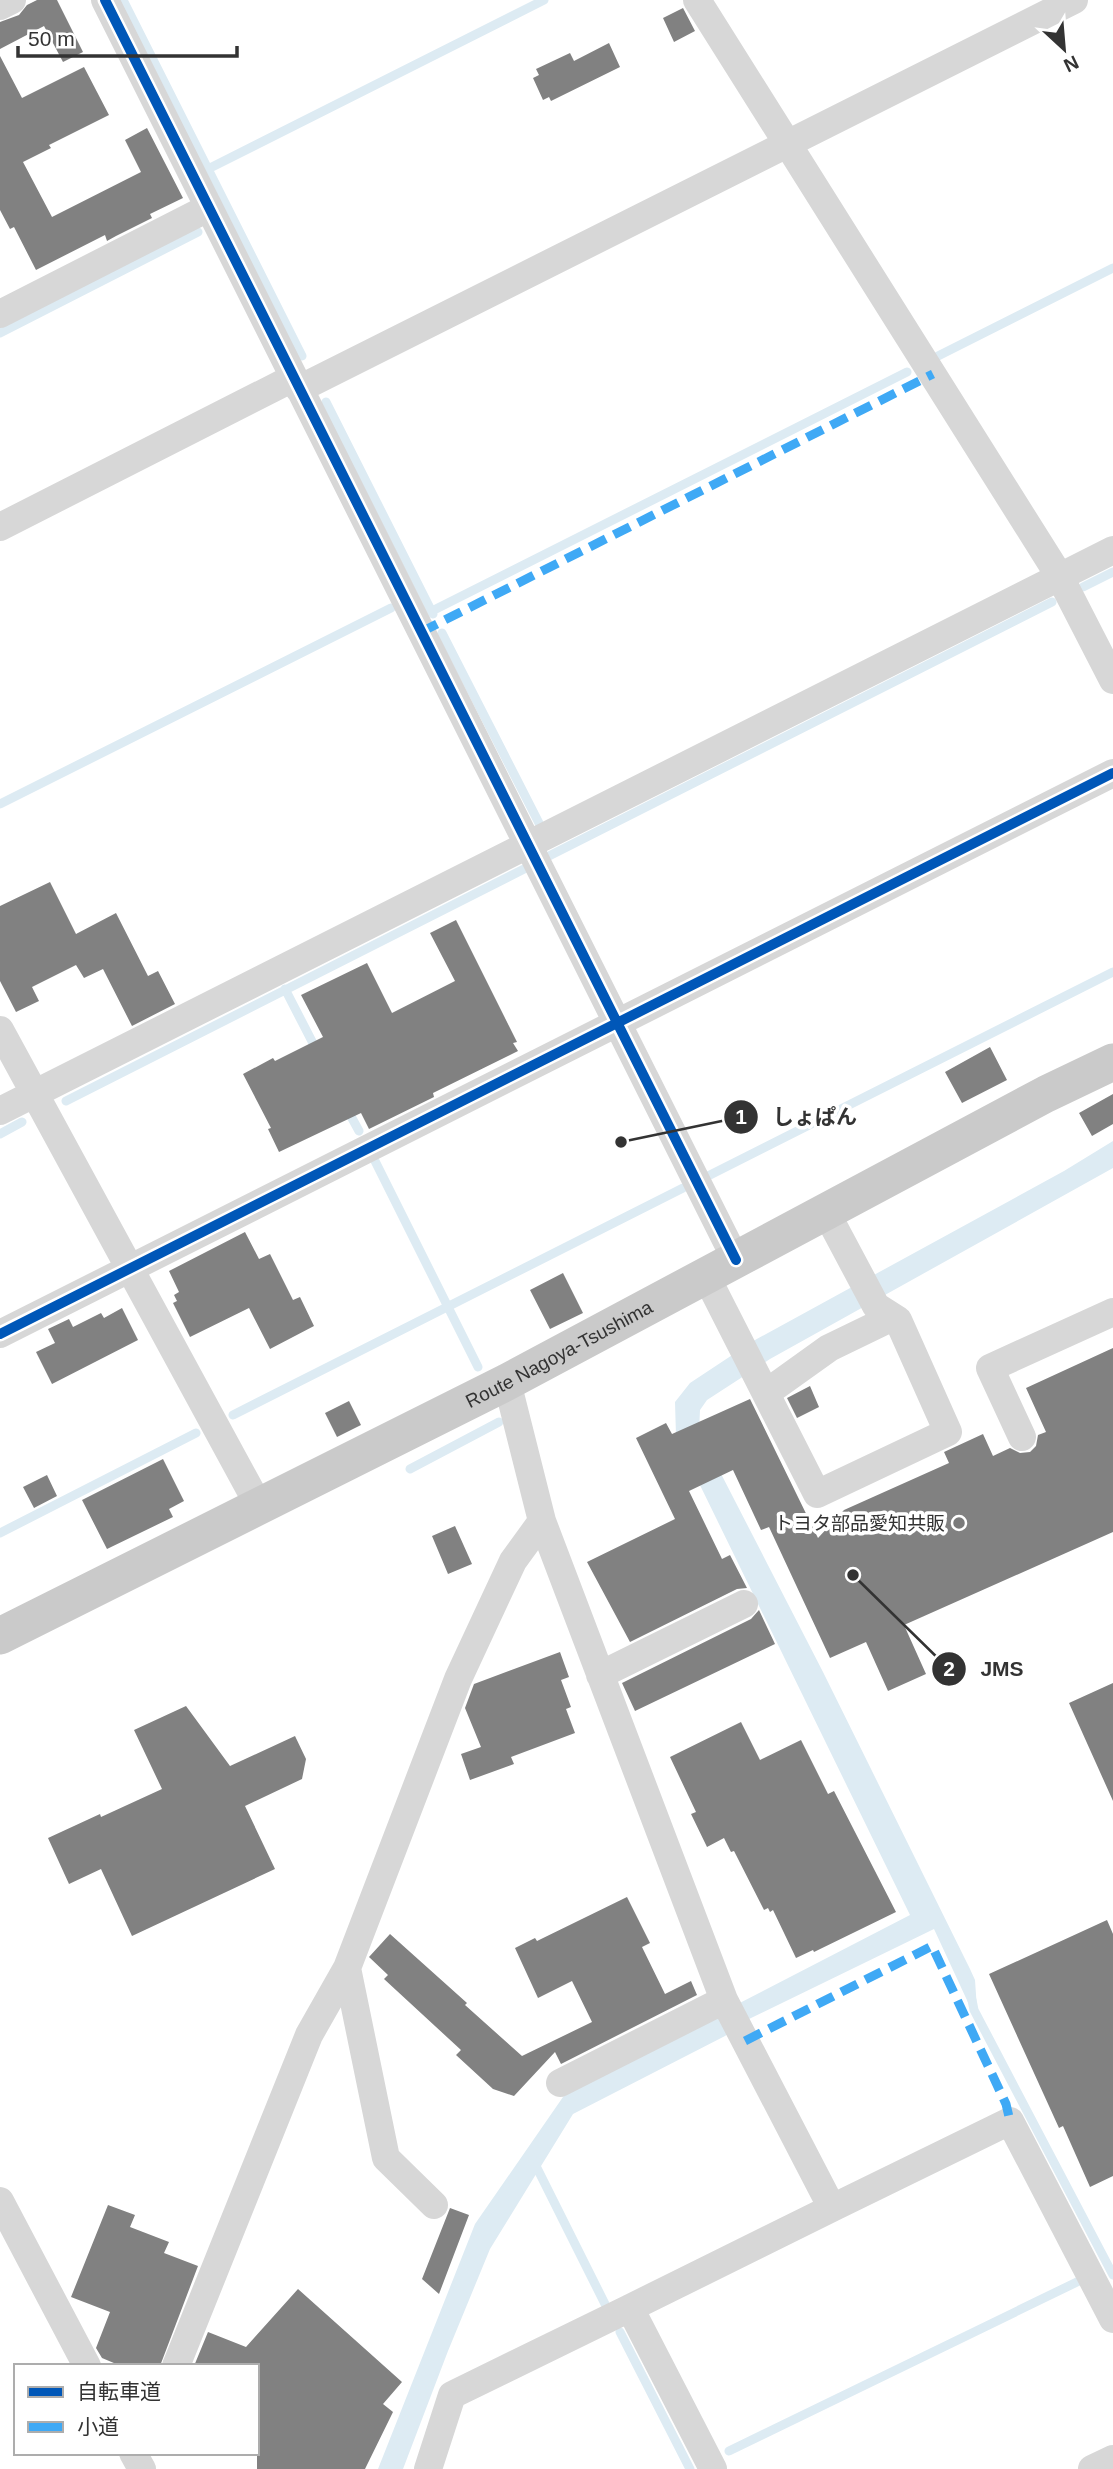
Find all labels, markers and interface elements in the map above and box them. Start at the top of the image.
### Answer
scale bar [18,14,236,58]
north arrow [1029,14,1099,84]
text: 50 m [28,27,75,50]
text: N [1060,51,1082,76]
callout: しょぱん [724,1096,871,1138]
text: 1 [735,1105,747,1128]
text: しょぱん [773,1105,857,1128]
street label: Route Nagoya-Tsushima [462,1296,656,1412]
place label: トヨタ部品愛知共販 [774,1513,945,1534]
marker: トヨタ部品愛知共販 [951,1515,967,1531]
callout: JMS [932,1648,1038,1690]
text: 2 [943,1657,955,1680]
text: JMS [980,1657,1024,1680]
legend [14,2364,259,2455]
text: 自転車道 [77,2380,161,2403]
text: 小道 [77,2415,119,2438]

